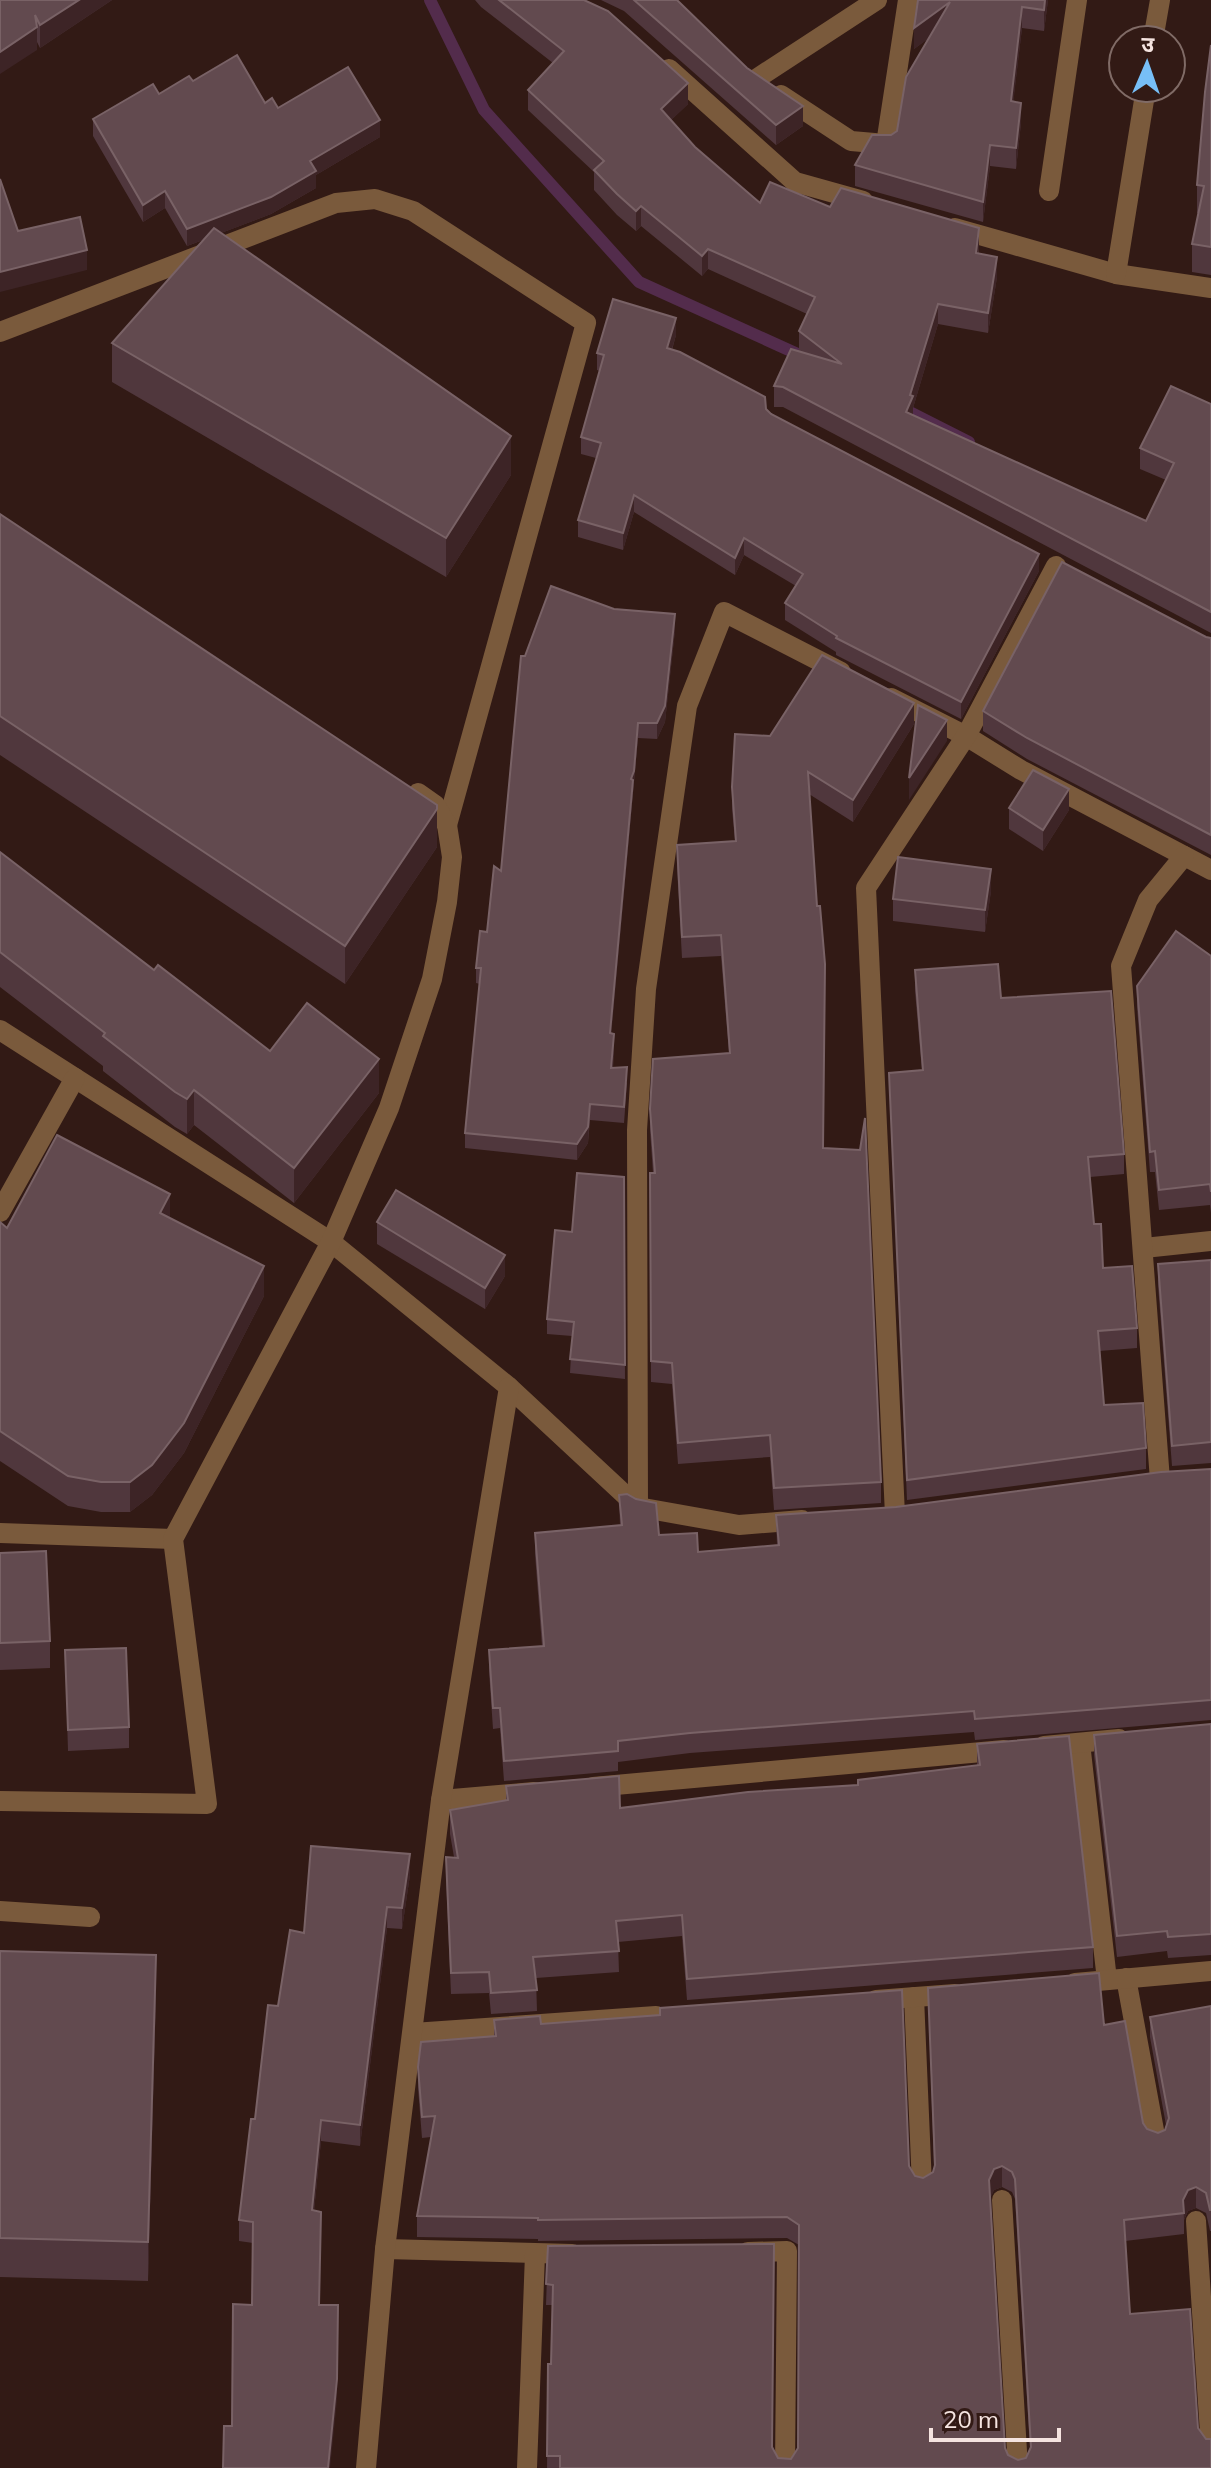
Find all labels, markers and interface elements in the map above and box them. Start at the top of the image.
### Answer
north arrow [1107,24,1187,104]
text: उ [1141,30,1156,58]
scale bar [931,2392,1059,2442]
text: 20 m [943,2404,999,2434]

